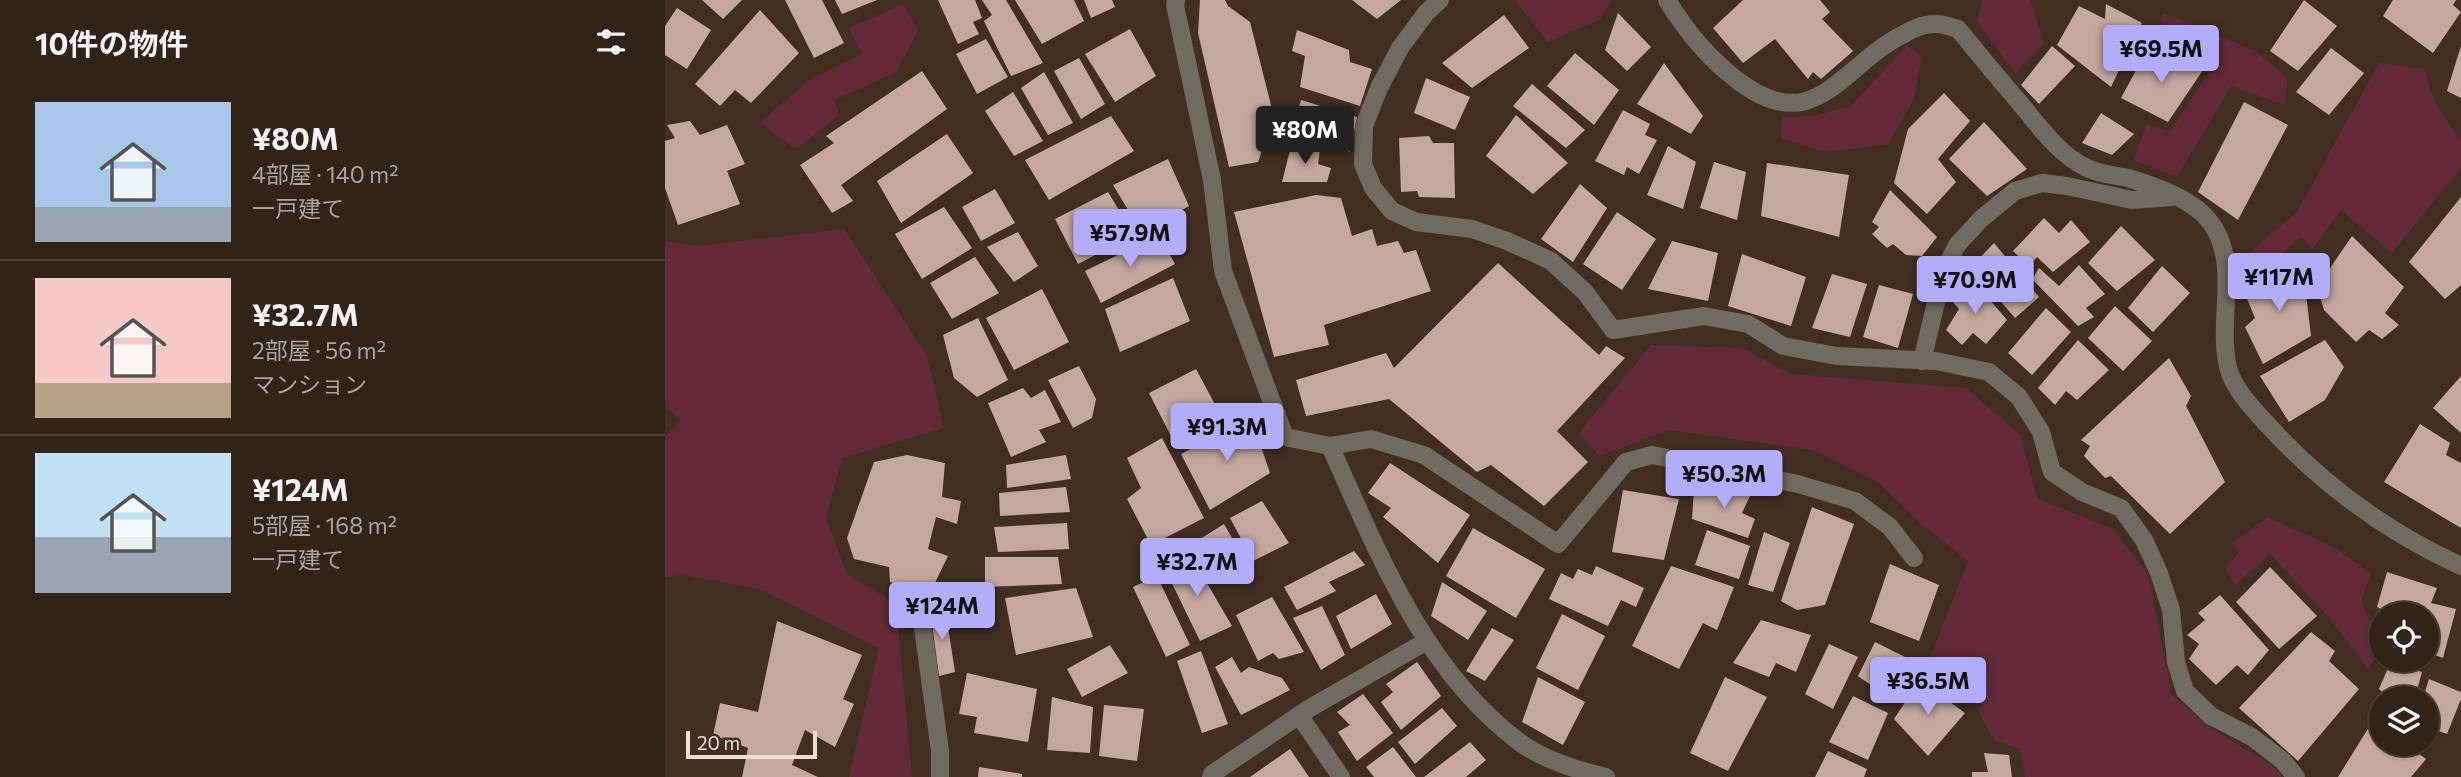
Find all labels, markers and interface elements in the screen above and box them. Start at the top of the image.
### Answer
icon: filters [592,23,630,61]
text: 10件の物件 [35,24,189,61]
pin: ¥69.5M [2104,25,2218,85]
text: ¥69.5M [2119,34,2203,62]
pin: ¥80M [1264,106,1346,166]
text: ¥80M [1272,115,1338,143]
text: ¥80M [252,119,339,156]
icon: home [91,130,175,214]
text: 4部屋 · 140 m² [252,160,398,188]
text: 一戸建て [252,194,344,222]
pin: ¥57.9M [1073,210,1187,269]
text: ¥57.9M [1089,218,1171,246]
pin: ¥117M [2230,254,2328,313]
pin: ¥70.9M [1918,256,2032,316]
text: ¥117M [2244,262,2314,290]
text: ¥70.9M [1933,265,2017,293]
text: ¥32.7M [252,295,359,332]
icon: home [91,306,175,390]
text: 2部屋 · 56 m² [252,336,386,364]
text: マンション [252,370,367,398]
pin: ¥91.3M [1170,404,1284,463]
text: ¥91.3M [1187,412,1267,440]
pin: ¥50.3M [1667,450,1781,510]
text: ¥50.3M [1682,459,1766,487]
text: ¥124M [252,470,349,507]
icon: home [91,481,175,565]
text: 5部屋 · 168 m² [252,511,397,539]
pin: ¥32.7M [1140,538,1254,598]
text: 一戸建て [252,545,344,573]
text: ¥32.7M [1156,547,1238,575]
pin: ¥124M [893,582,991,642]
text: ¥124M [905,591,979,619]
map controls [2369,602,2439,756]
button: locate [2369,602,2439,672]
pin: ¥36.5M [1871,658,1985,717]
text: ¥36.5M [1886,666,1970,694]
button: layers [2369,686,2439,756]
scale bar [686,728,817,760]
text: 20 m [697,731,740,754]

